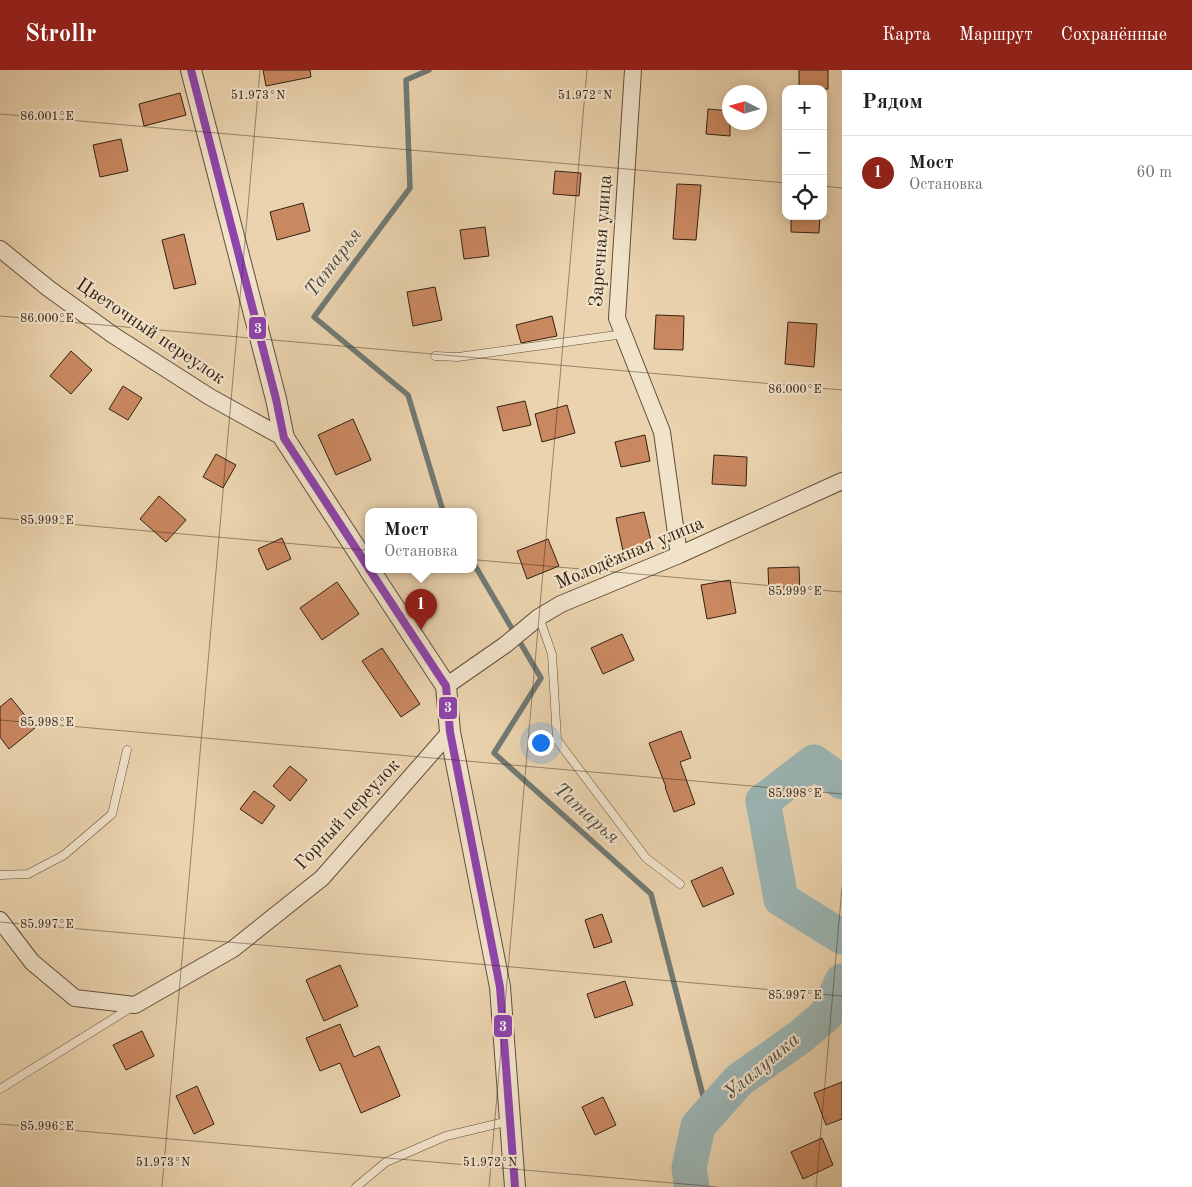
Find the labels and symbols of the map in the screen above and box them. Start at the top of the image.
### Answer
north arrow [722,85,767,130]
text: 51.973°N [231,89,285,102]
text: 51.972°N [558,89,612,102]
text: 86.001°E [20,111,74,123]
street label: Заречная улица [588,173,616,308]
water label: Татарья [302,225,366,301]
street label: Цветочный переулок [72,275,228,389]
text: 86.000°E [20,313,74,325]
line badge: 3 [248,316,267,340]
text: 3 [254,322,262,336]
text: 86.000°E [768,384,822,396]
text: 85.999°E [20,514,74,527]
street label: Молодёжная улица [553,514,708,594]
text: 85.999°E [768,585,822,598]
pin: 1 [405,589,437,630]
line badge: 3 [438,696,458,720]
text: 3 [444,701,452,715]
text: 85.998°E [20,716,74,729]
your location [528,730,554,756]
street label: Горный переулок [292,756,404,874]
water label: Татарья [549,780,623,849]
text: 85.998°E [768,787,822,800]
text: 85.997°E [20,918,74,931]
text: 85.997°E [768,989,822,1002]
line badge: 3 [493,1014,513,1038]
text: 3 [499,1020,507,1034]
water label: Улалушка [720,1029,804,1104]
text: 85.996°E [20,1120,74,1133]
text: 51.973°N [136,1156,190,1169]
text: 51.972°N [463,1156,517,1169]

